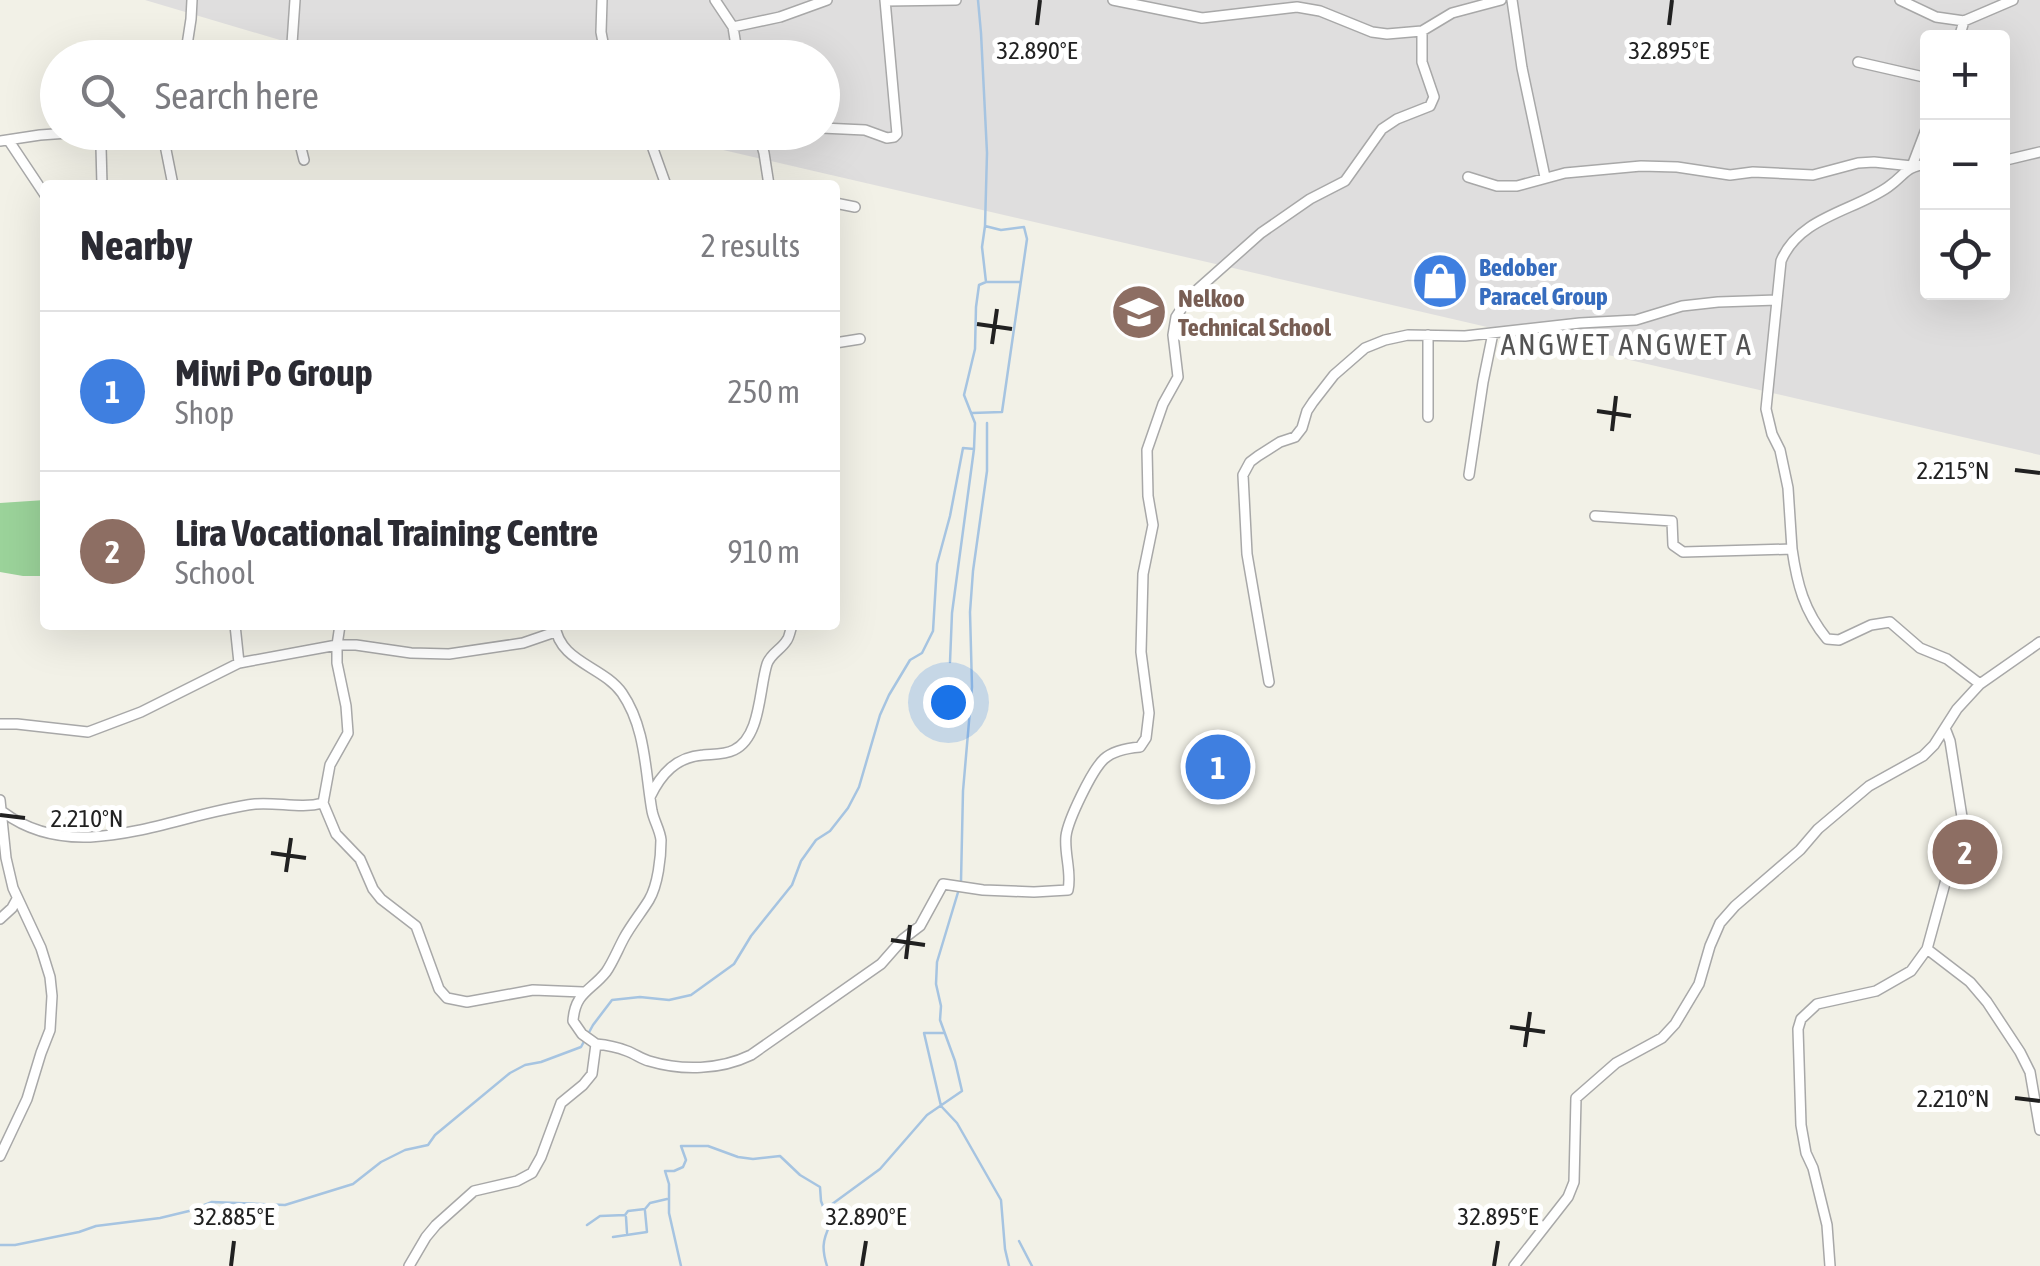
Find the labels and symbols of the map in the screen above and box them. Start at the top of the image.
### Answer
text: 32.890°E [997,36,1078,64]
text: 32.895°E [1629,36,1710,64]
shop icon: Bedober Paracel Group [1410,251,1470,311]
place label: Bedober Paracel Group [1479,253,1608,310]
school or university icon: Nelkoo Technical School [1109,282,1169,342]
place label: Nelkoo Technical School [1178,284,1331,341]
district label: ANGWET ANGWET A [1501,327,1753,361]
text: 2.215°N [1916,456,1990,484]
your location [923,677,974,728]
pin: 1 [1186,730,1250,804]
text: 2.210°N [50,804,124,832]
pin: 2 [1932,814,1998,890]
text: 2.210°N [1916,1084,1990,1112]
text: 32.885°E [194,1202,275,1230]
text: 32.890°E [826,1202,907,1230]
text: 32.895°E [1458,1202,1539,1230]

